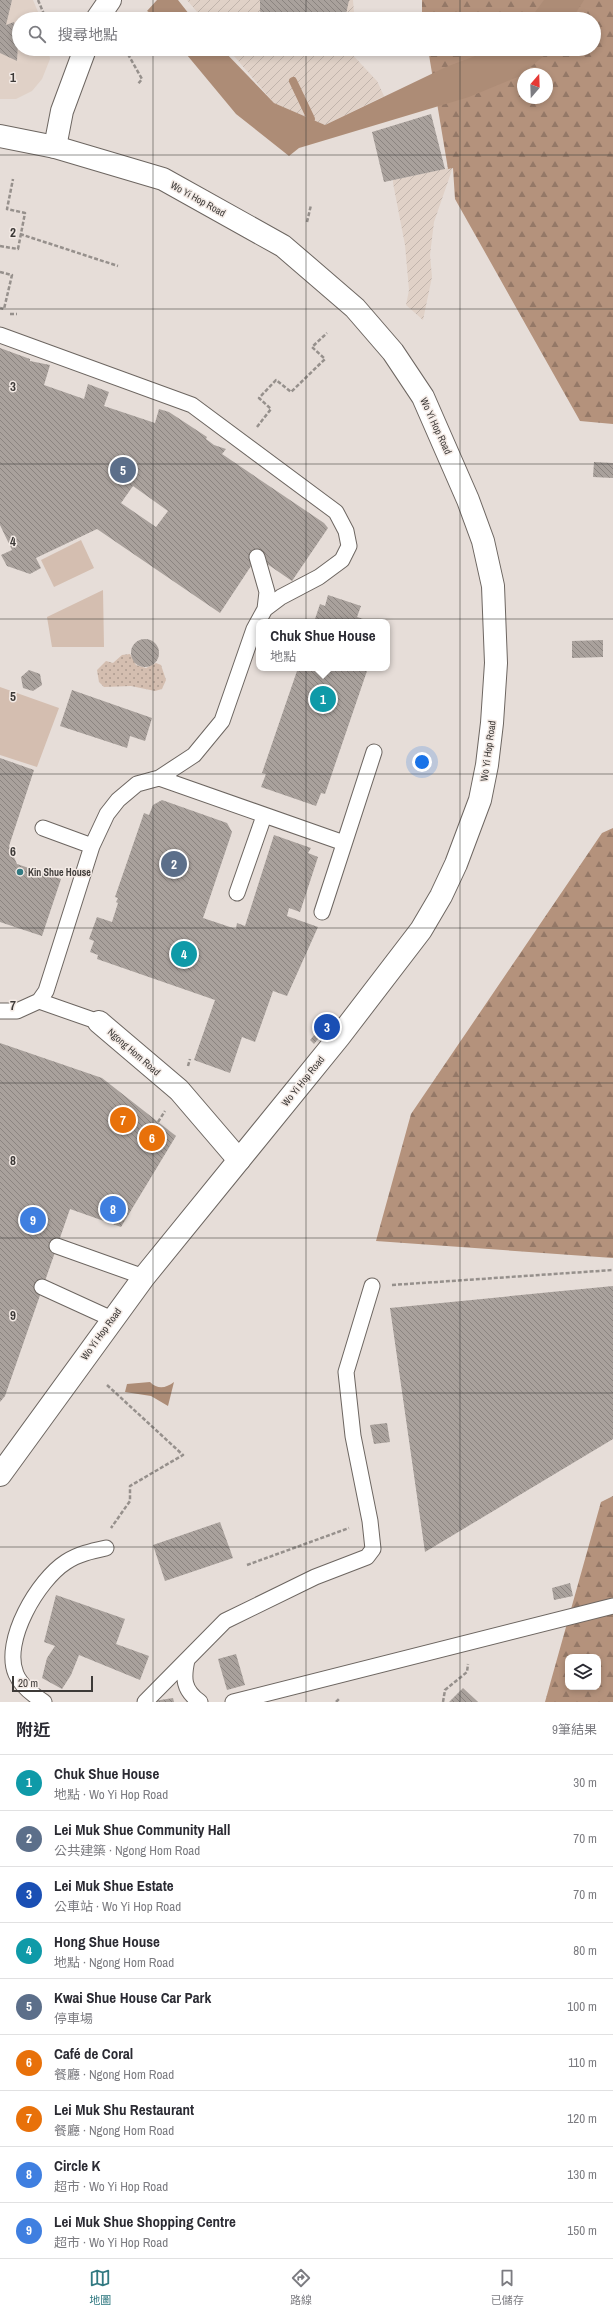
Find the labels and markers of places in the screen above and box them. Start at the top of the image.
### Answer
pin: 5 [110,455,136,485]
pin: 1 [310,684,336,714]
pin: 2 [161,849,187,879]
place label: Kin Shue House [28,866,91,879]
marker: Kin Shue House [15,867,25,877]
pin: 4 [171,939,197,969]
pin: 3 [314,1012,340,1042]
pin: 7 [110,1105,136,1135]
pin: 6 [139,1123,165,1153]
pin: 8 [100,1194,126,1224]
pin: 9 [20,1205,46,1235]

